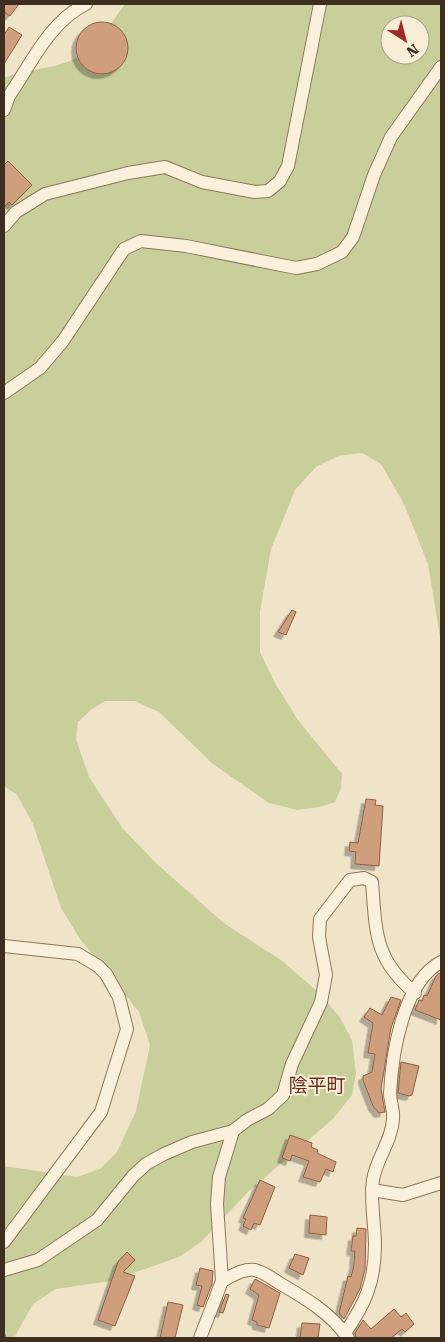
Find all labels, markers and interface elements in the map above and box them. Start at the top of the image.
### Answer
north arrow [380,15,430,65]
text: N [403,41,422,60]
district label: 陰平町 [288,1074,346,1097]

